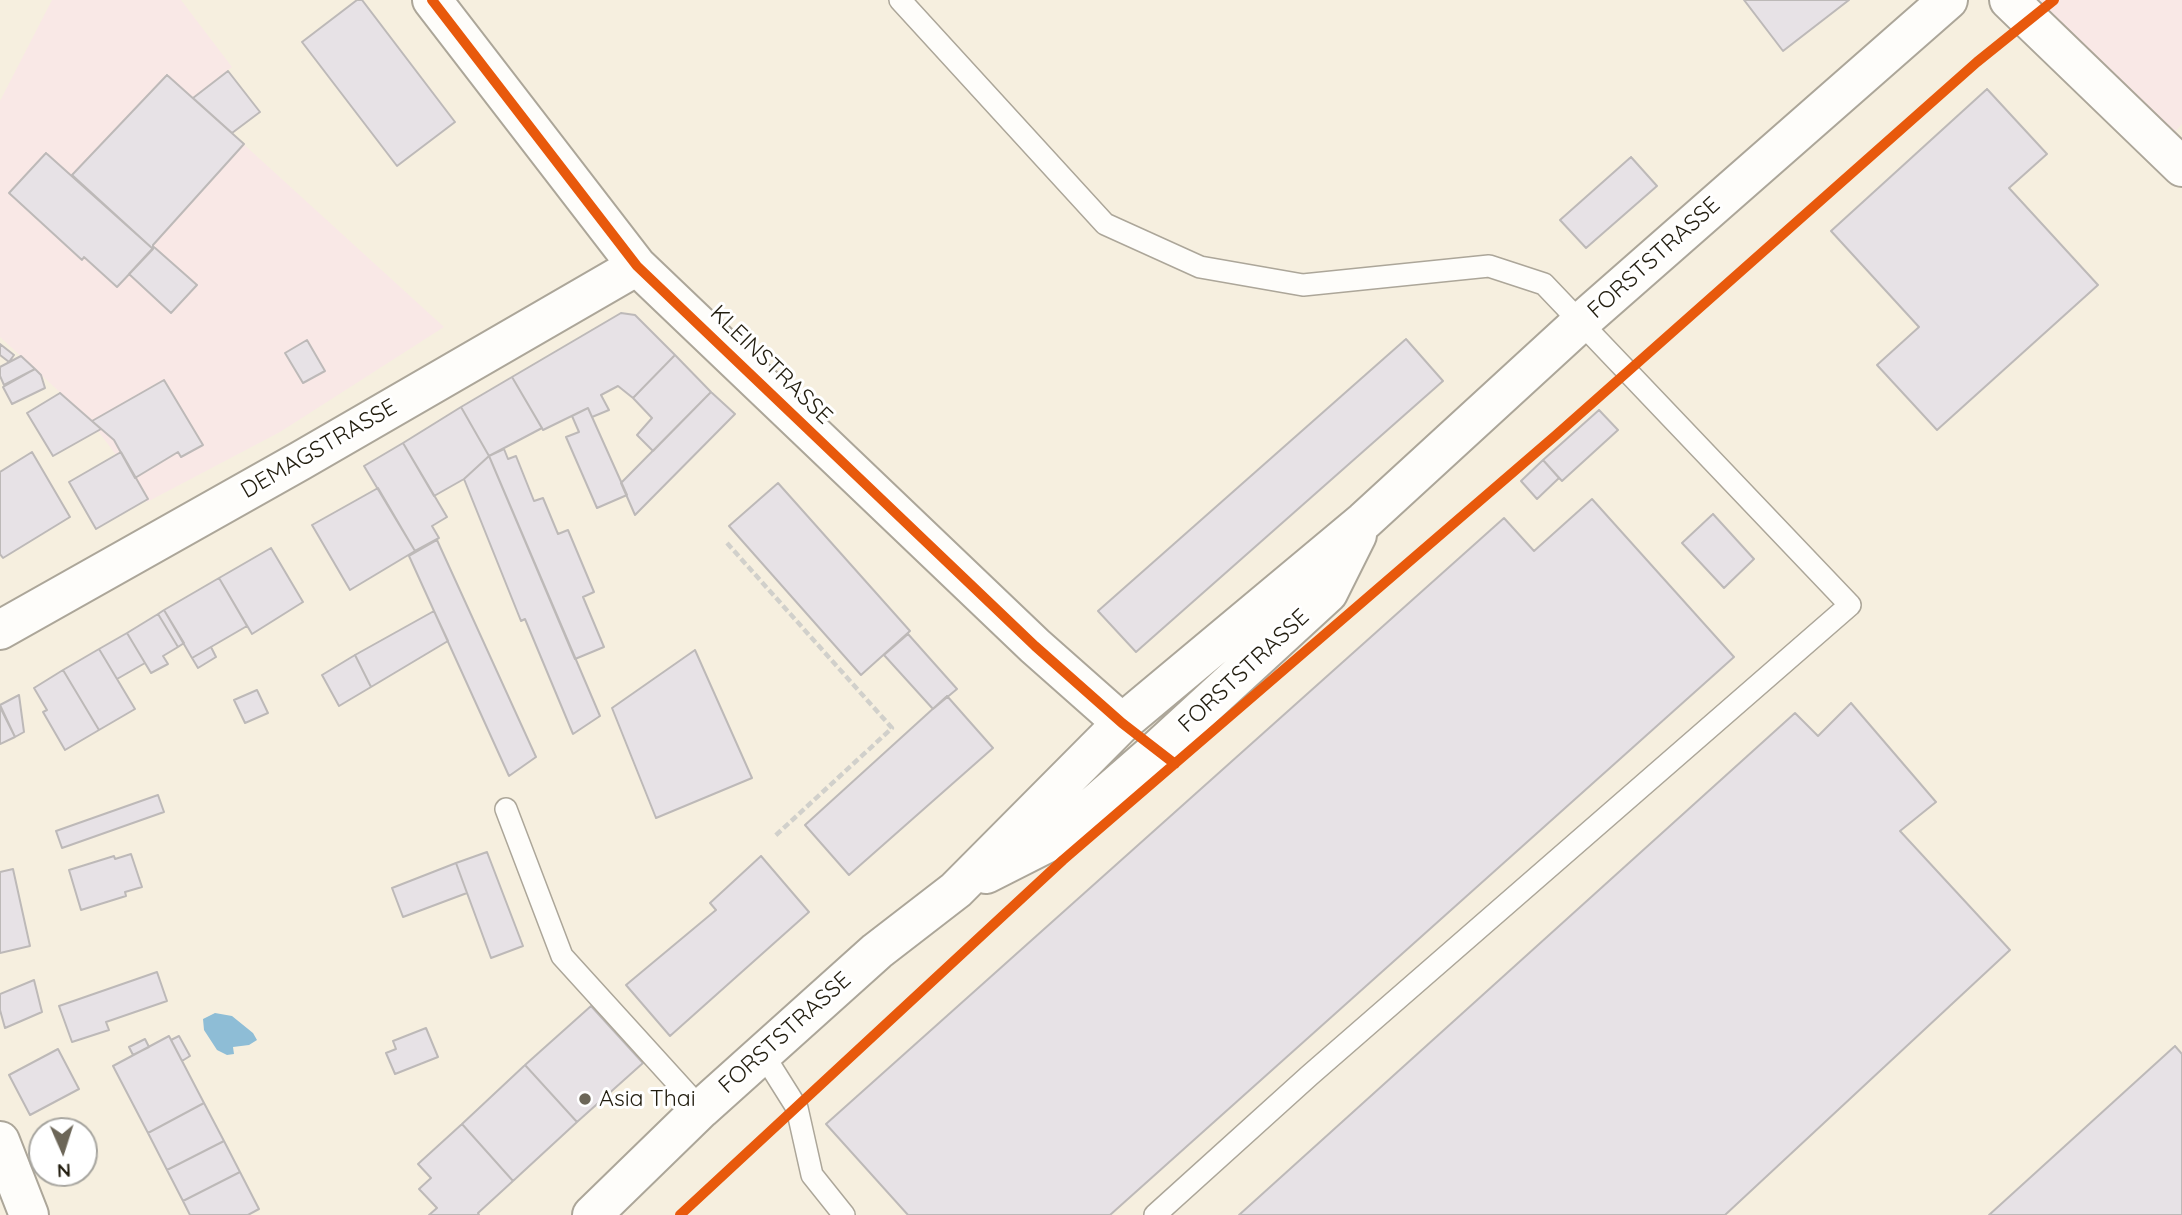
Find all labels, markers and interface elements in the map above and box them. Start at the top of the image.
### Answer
street label: FORSTSTRASSE [1582,191,1726,325]
street label: KLEINSTRASSE [704,300,838,430]
street label: DEMAGSTRASSE [236,393,402,505]
street label: FORSTSTRASSE [1173,603,1315,739]
street label: FORSTSTRASSE [713,966,857,1100]
place label: Asia Thai [599,1085,696,1113]
marker: Asia Thai [577,1091,593,1107]
north arrow [28,1117,98,1187]
text: N [56,1159,72,1183]

